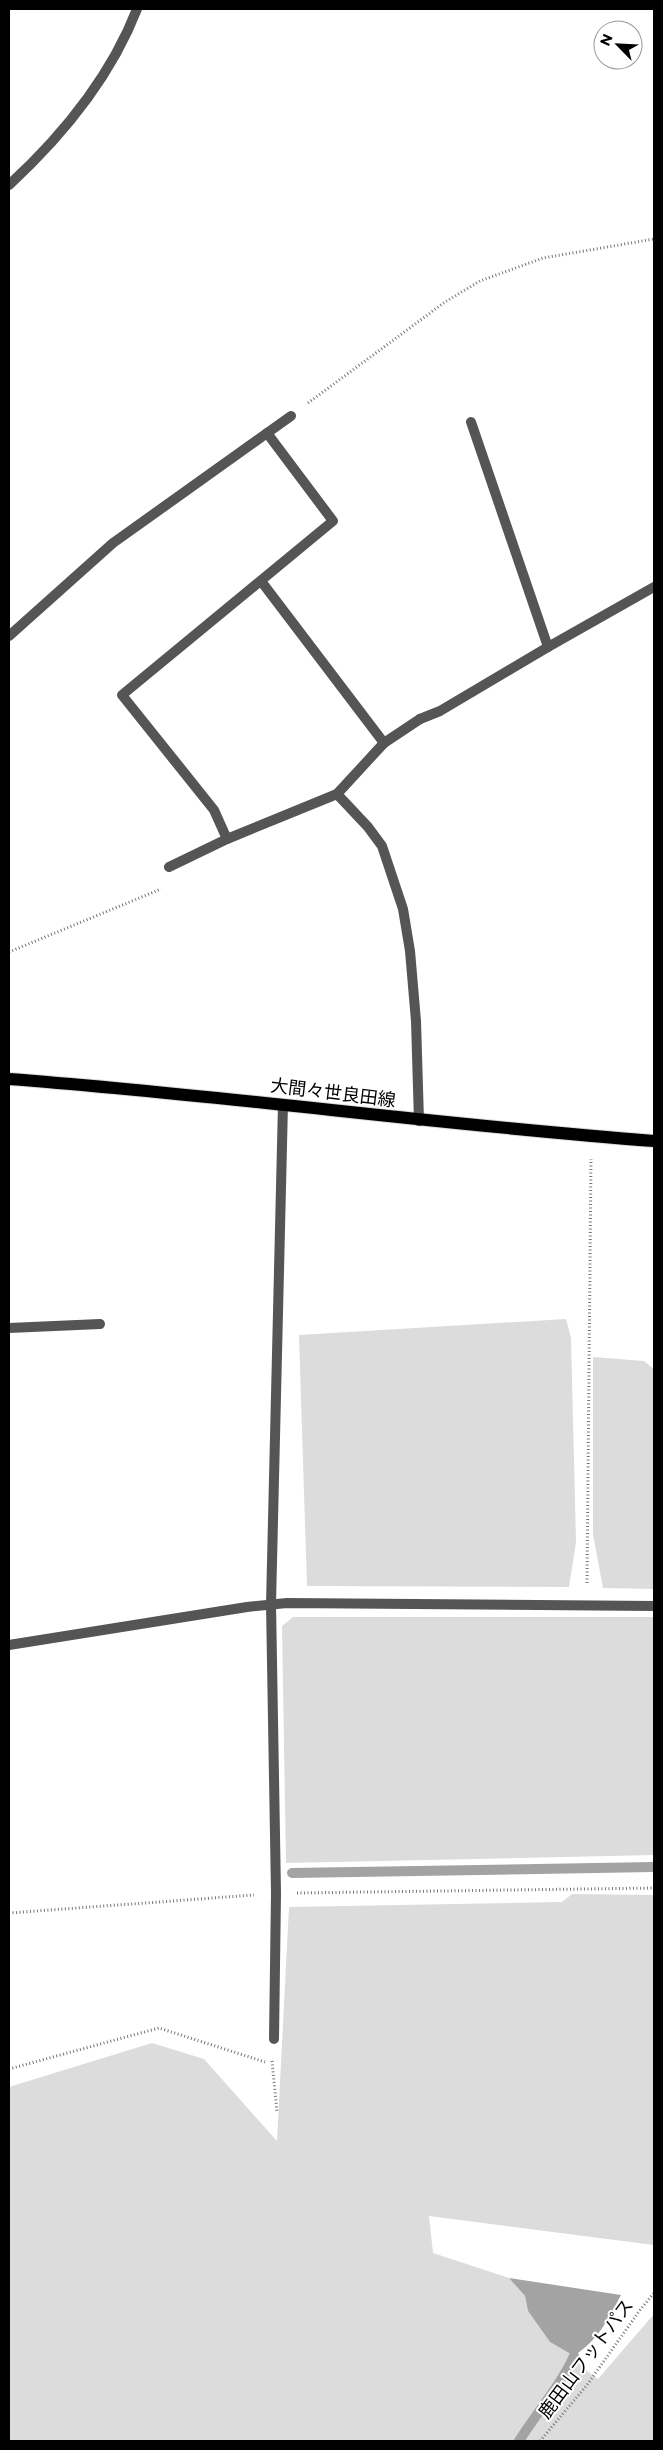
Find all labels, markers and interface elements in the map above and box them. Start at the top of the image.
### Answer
north arrow [593,20,643,70]
text: N [596,31,617,49]
street label: 大間々世良田線 [269,1074,397,1112]
street label: 鹿田山フットパス [534,2295,638,2423]

